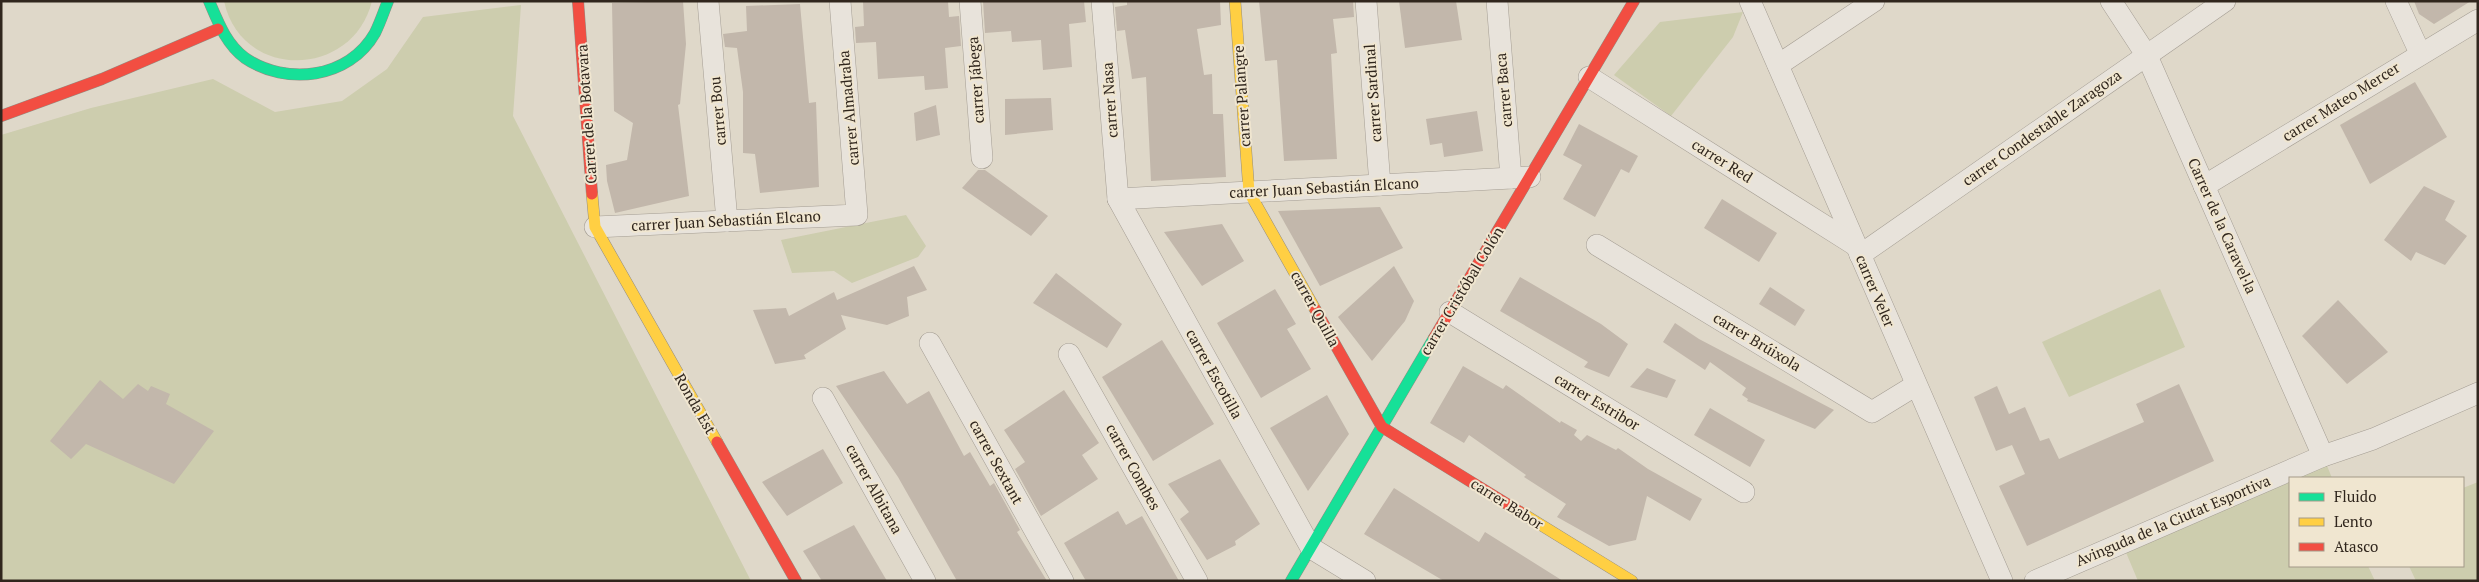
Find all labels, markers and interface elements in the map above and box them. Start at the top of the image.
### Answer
street label: carrer Jábega [962,36,988,124]
street label: Carrer de la Botavara [571,43,601,185]
street label: carrer Sardinal [1359,43,1385,143]
street label: carrer Palangre [1227,45,1255,148]
street label: carrer Almadraba [833,49,863,166]
street label: carrer Baca [1490,52,1516,128]
street label: carrer Mateo Mercer [2278,57,2403,145]
street label: carrer Nasa [1096,61,1122,139]
street label: carrer Condestable Zaragoza [1958,64,2125,190]
street label: carrer Bou [704,75,730,146]
street label: carrer Red [1688,134,1757,187]
street label: Carrer de la Caravel·la [2184,155,2262,297]
street label: carrer Juan Sebastián Elcano [1229,172,1419,202]
street label: carrer Juan Sebastián Elcano [631,205,821,235]
street label: carrer Cristóbal Colón [1415,222,1507,358]
street label: carrer Veler [1852,251,1900,330]
street label: carrer Quilla [1287,267,1345,350]
street label: carrer Brúixola [1710,307,1806,375]
street label: carrer Escotilla [1182,325,1248,422]
street label: carrer Estribor [1551,368,1644,435]
street label: Ronda Est [671,370,721,438]
street label: carrer Sextant [965,416,1029,508]
street label: carrer Combes [1102,420,1166,513]
street label: carrer Albitana [842,440,908,537]
street label: Avinguda de la Ciutat Esportiva [2072,470,2273,570]
street label: carrer Babor [1467,473,1548,534]
legend [2289,477,2464,567]
text: Fluido [2334,486,2376,506]
text: Lento [2334,511,2373,531]
text: Atasco [2334,536,2378,556]

